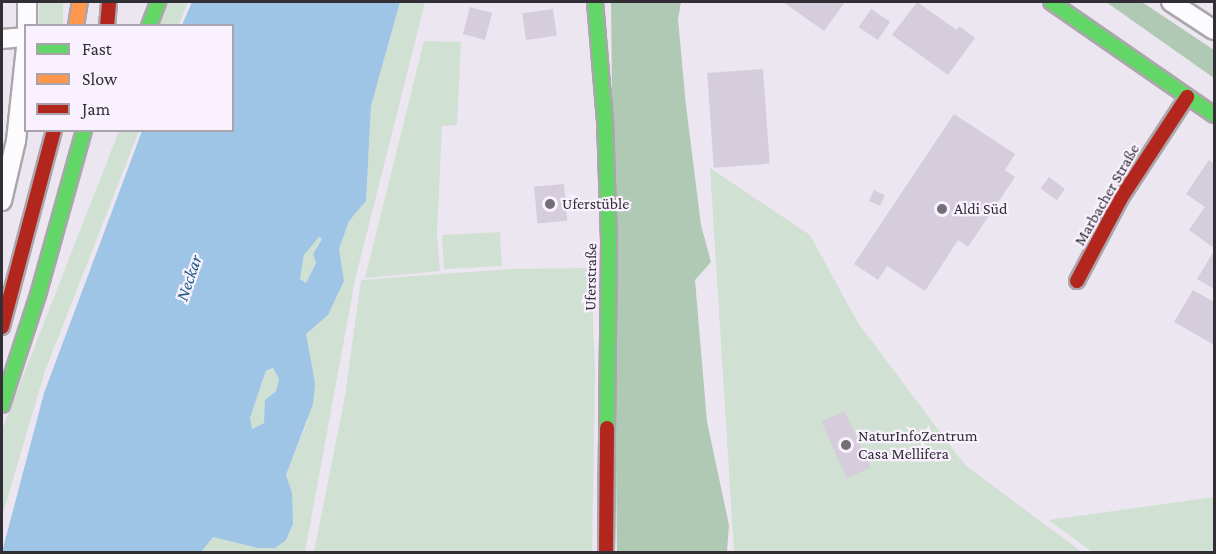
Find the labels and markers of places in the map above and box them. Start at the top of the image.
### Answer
place label: Uferstüble [562,194,629,214]
marker: Uferstüble [543,197,557,211]
place label: Aldi Süd [954,199,1007,219]
marker: Aldi Süd [935,202,949,216]
place label: NaturInfoZentrum Casa Mellifera [858,426,978,464]
marker: NaturInfoZentrum Casa Mellifera [839,438,853,452]

